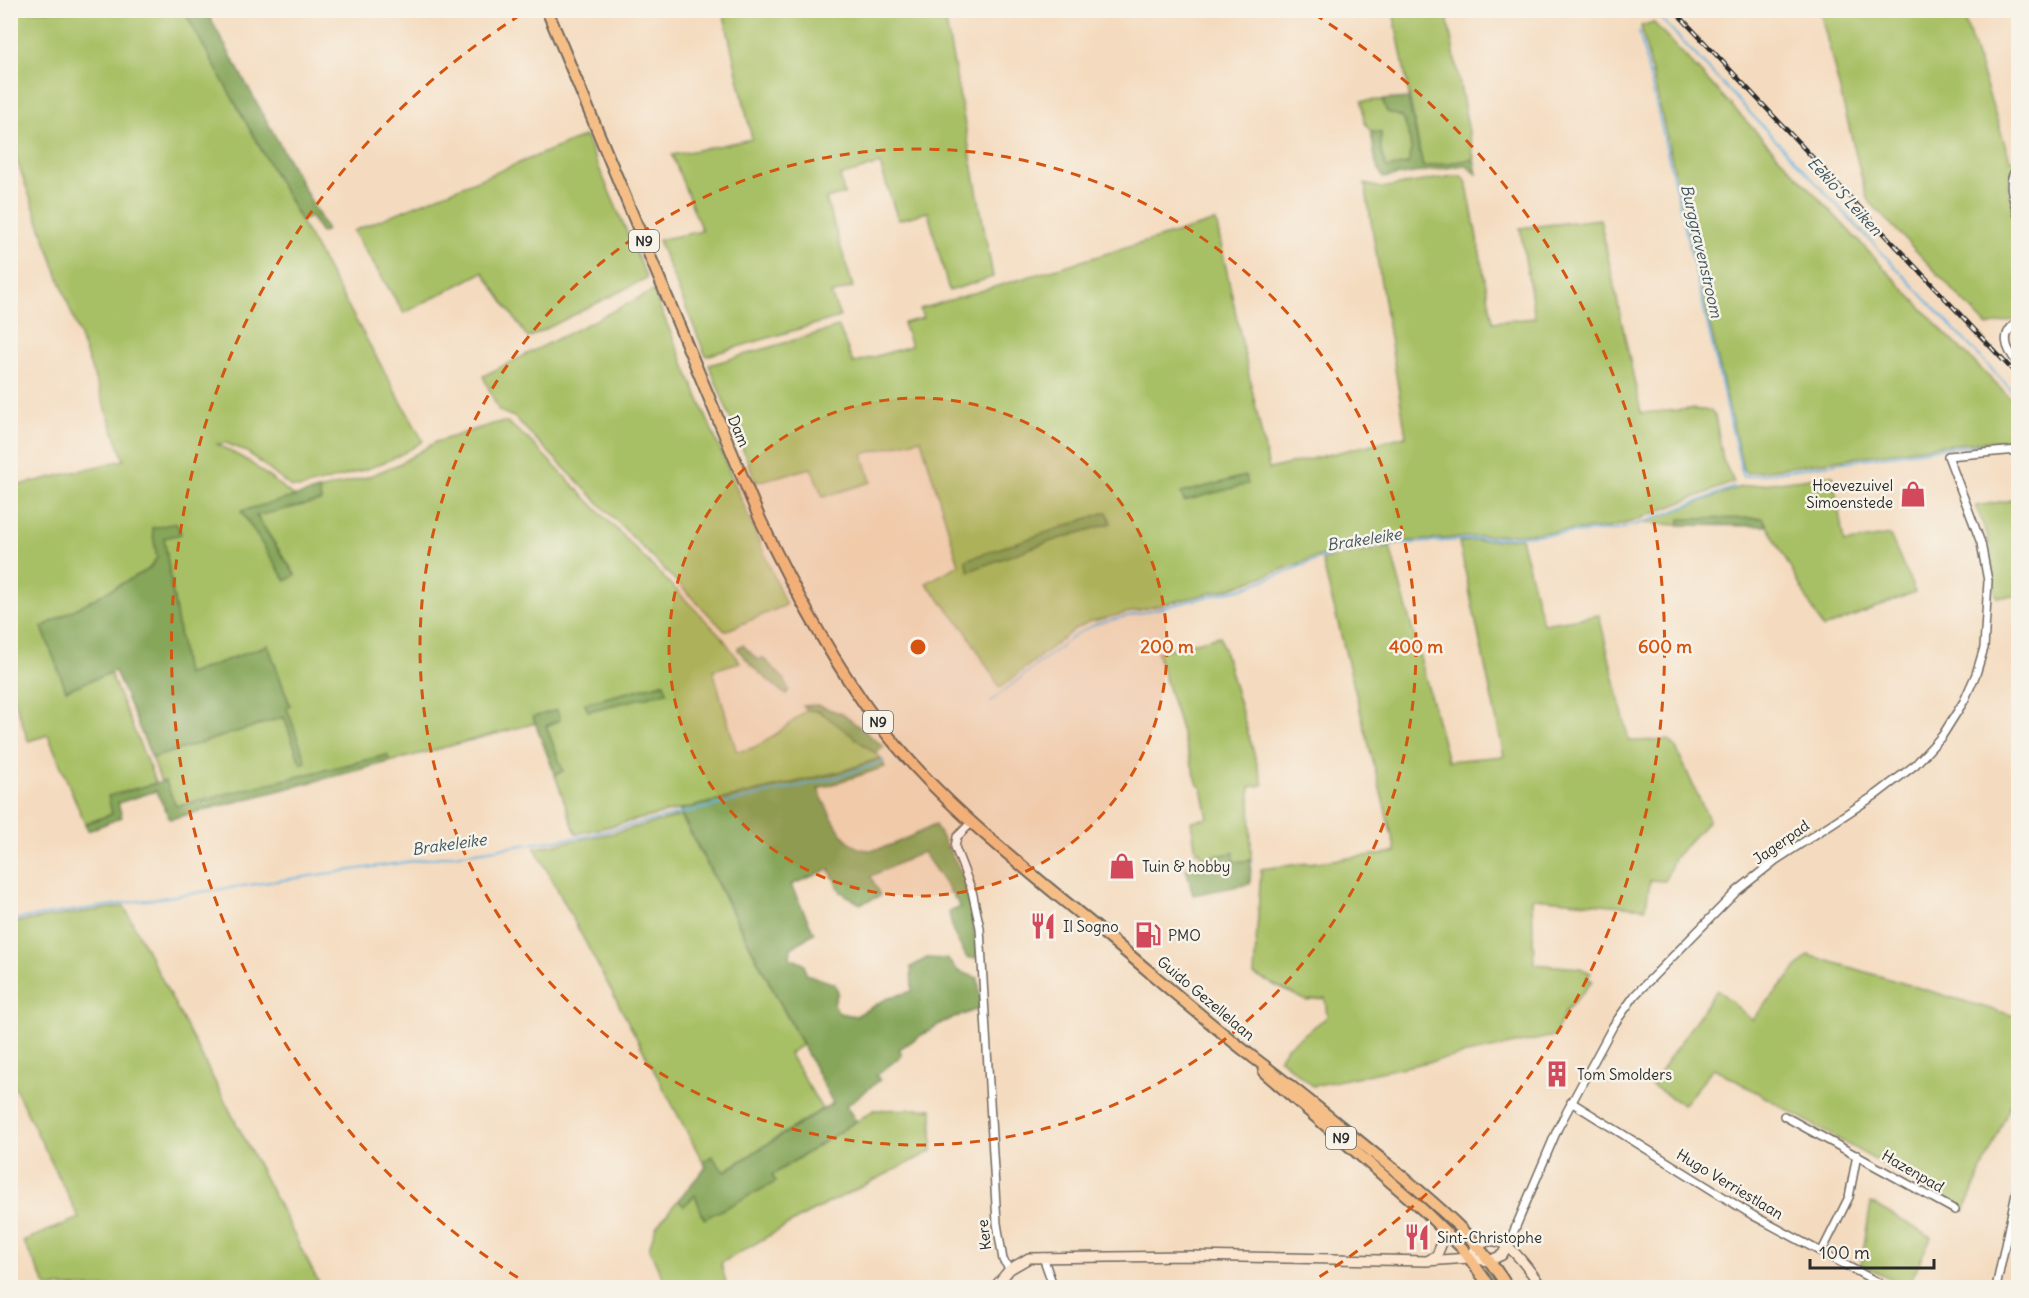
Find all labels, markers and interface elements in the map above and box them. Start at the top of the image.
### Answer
water label: Eeklo'S Leiken [1804,153,1887,240]
water label: Burggravenstroom [1677,182,1727,321]
road number: N9 [629,230,659,252]
street label: Dam [724,412,754,450]
place label: Hoevezuivel Simoenstede [1806,476,1893,512]
shop icon: Hoevezuivel Simoenstede [1898,479,1928,509]
water label: Brakeleike [1325,523,1404,555]
text: 200 m [1140,635,1194,658]
text: 400 m [1389,635,1443,658]
text: 600 m [1638,635,1692,658]
centre of rings [908,637,928,657]
road number: N9 [863,711,893,733]
street label: Jagerpad [1749,816,1813,868]
water label: Brakeleike [410,829,489,859]
shop icon: Tuin & hobby [1107,851,1137,881]
place label: Tuin & hobby [1142,857,1230,876]
restaurant icon: Il Sogno [1028,911,1058,941]
place label: Il Sogno [1063,917,1119,936]
fuel station icon: PMO [1133,920,1163,950]
place label: PMO [1168,926,1201,945]
street label: Guido Gezellelaan [1153,952,1259,1045]
building icon: Tom Smolders [1542,1059,1572,1089]
place label: Tom Smolders [1577,1065,1672,1084]
road number: N9 [1326,1127,1356,1149]
street label: Hugo Verriestlaan [1673,1145,1787,1224]
street label: Hazenpad [1878,1146,1948,1197]
street label: Kere [973,1219,995,1251]
restaurant icon: Sint-Christophe [1402,1222,1432,1252]
place label: Sint-Christophe [1437,1228,1542,1247]
scale bar [1810,1232,1934,1270]
text: 100 m [1819,1241,1870,1264]

